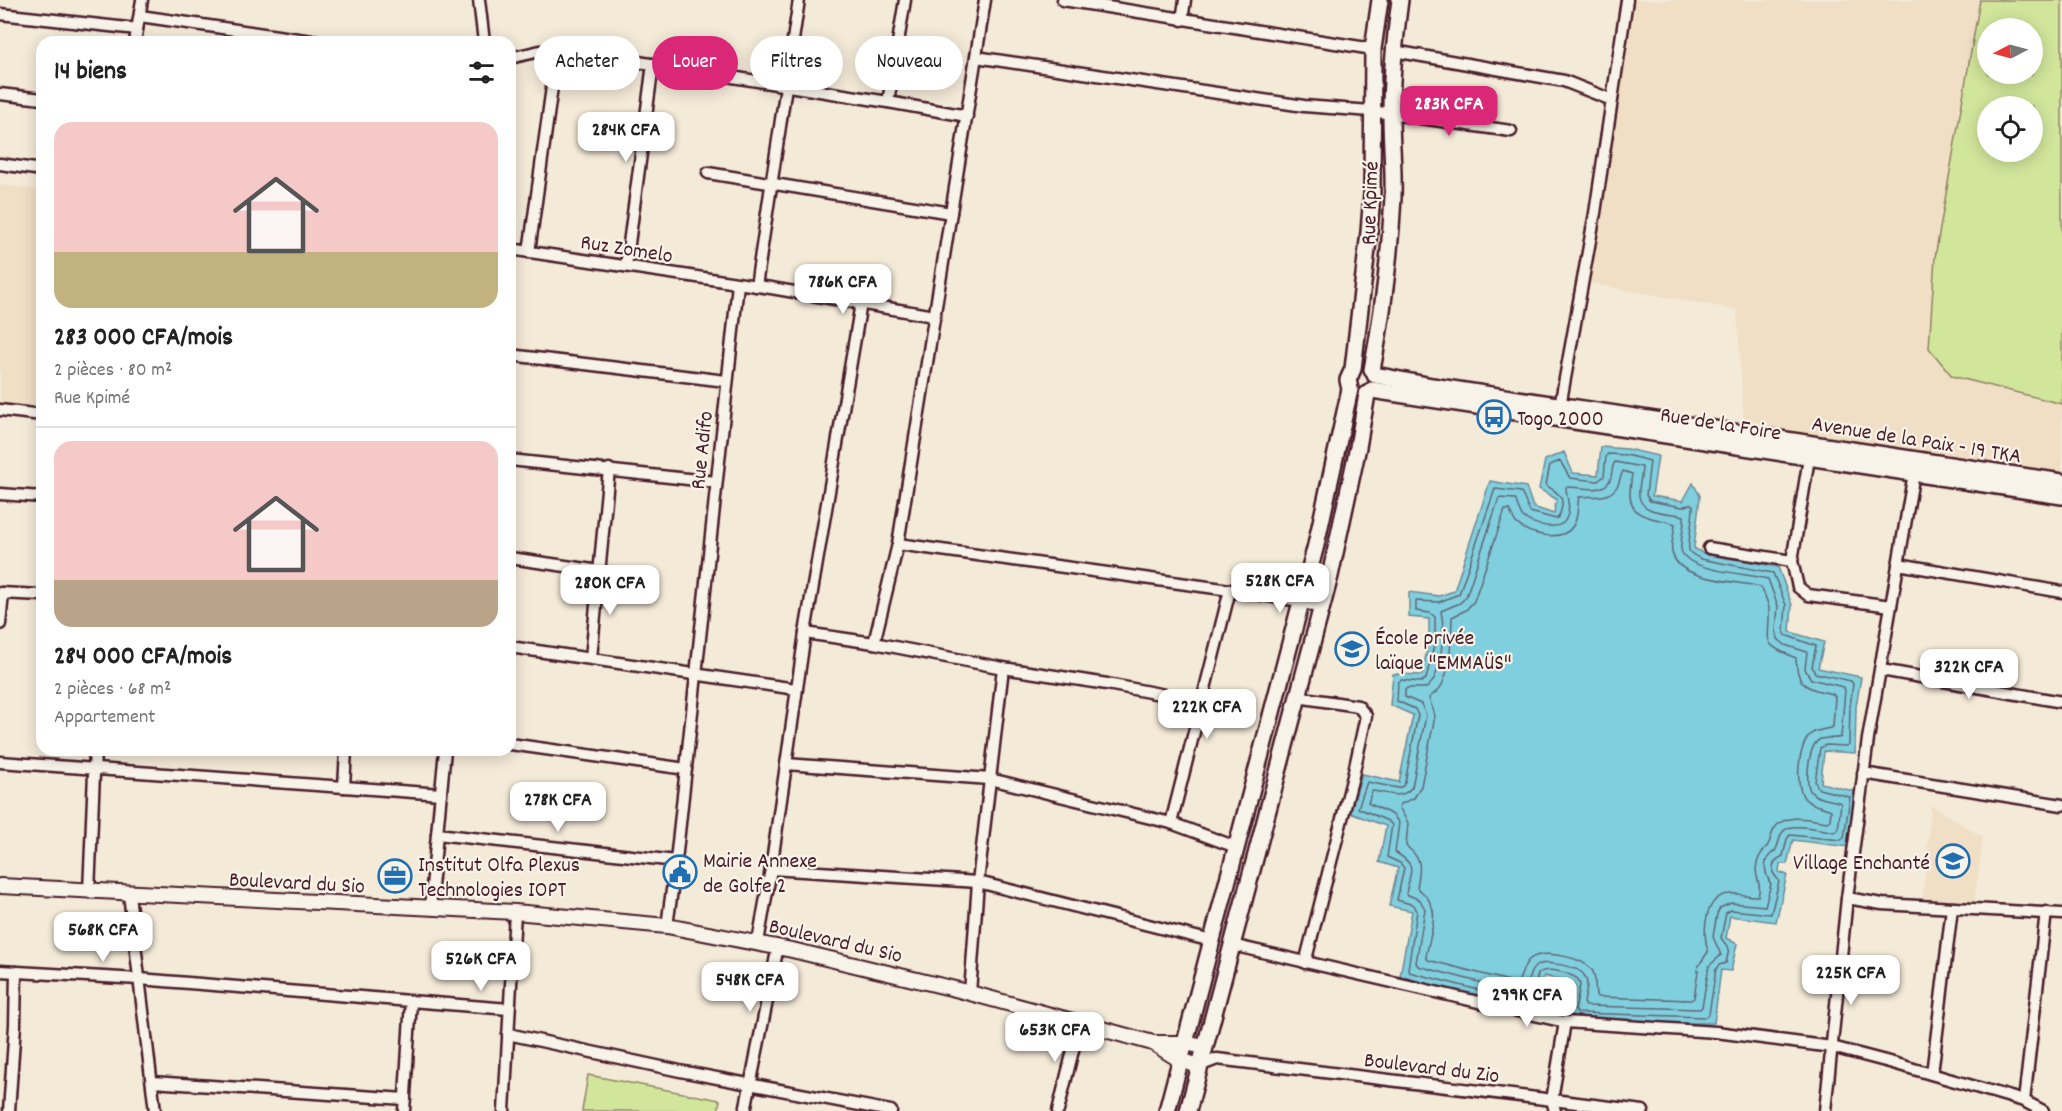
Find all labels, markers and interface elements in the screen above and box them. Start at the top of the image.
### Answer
north arrow [1977,18,2043,84]
map controls [1977,18,2043,162]
chip: Acheter [534,36,640,90]
chip: Louer [652,36,738,90]
chip: Filtres [750,36,843,90]
chip: Nouveau [855,36,963,90]
text: 14 biens [54,54,127,91]
icon: filters [465,56,498,89]
pin: 283K CFA [1387,86,1511,137]
text: 283K CFA [1414,91,1484,119]
button: locate [1977,96,2043,162]
pin: 284K CFA [564,112,688,163]
text: 284K CFA [592,117,660,145]
icon: home [222,161,330,269]
street label: Rue Kpimé [1355,161,1388,246]
street label: Ruz Zomelo [578,228,675,273]
pin: 786K CFA [781,264,905,315]
text: 786K CFA [808,269,878,297]
text: 283 000 CFA/mois [54,320,233,357]
text: 2 pièces · 80 m² [54,357,172,385]
text: Rue Kpimé [54,385,130,413]
bus stop icon: Togo 2000 [1476,399,1512,435]
street label: Rue de la Foire [1658,401,1783,450]
place label: Togo 2000 [1517,405,1604,436]
street label: Rue Adifo [684,410,723,491]
street label: Avenue de la Paix - 19 TKA [1809,410,2024,473]
icon: home [222,480,330,588]
pin: 528K CFA [1218,563,1342,614]
pin: 280K CFA [548,565,672,616]
text: 528K CFA [1245,568,1315,596]
text: 280K CFA [574,570,646,598]
place label: École privée laïque "EMMAÜS" [1375,624,1512,680]
school or university icon: École privée laïque "EMMAÜS" [1334,631,1370,667]
text: 284 000 CFA/mois [54,639,232,676]
pin: 322K CFA [1907,649,2031,700]
text: 322K CFA [1934,654,2004,682]
text: 2 pièces · 68 m² [54,676,171,704]
pin: 222K CFA [1145,689,1269,740]
text: 222K CFA [1172,694,1242,722]
text: Appartement [54,704,156,732]
pin: 278K CFA [496,782,620,833]
text: 278K CFA [524,787,592,815]
school or university icon: Village Enchanté [1935,843,1971,879]
place label: Mairie Annexe de Golfe 2 [703,847,817,903]
place label: Village Enchanté [1793,849,1930,880]
place label: Institut Olfa Plexus Technologies IOPT [418,851,580,907]
public building icon: Mairie Annexe de Golfe 2 [662,854,698,890]
office icon: Institut Olfa Plexus Technologies IOPT [377,858,413,894]
street label: Boulevard du Sio [228,865,366,904]
pin: 568K CFA [41,912,165,963]
street label: Boulevard du Sio [765,912,905,973]
text: 568K CFA [68,917,138,945]
pin: 526K CFA [419,941,543,992]
text: 526K CFA [445,946,517,974]
pin: 225K CFA [1789,955,1913,1006]
text: 225K CFA [1816,960,1886,988]
pin: 548K CFA [688,962,812,1013]
text: 548K CFA [715,967,785,995]
pin: 299K CFA [1465,977,1589,1028]
text: 299K CFA [1492,982,1562,1010]
pin: 653K CFA [993,1012,1117,1063]
text: 653K CFA [1019,1017,1091,1045]
street label: Boulevard du Zio [1362,1046,1501,1093]

